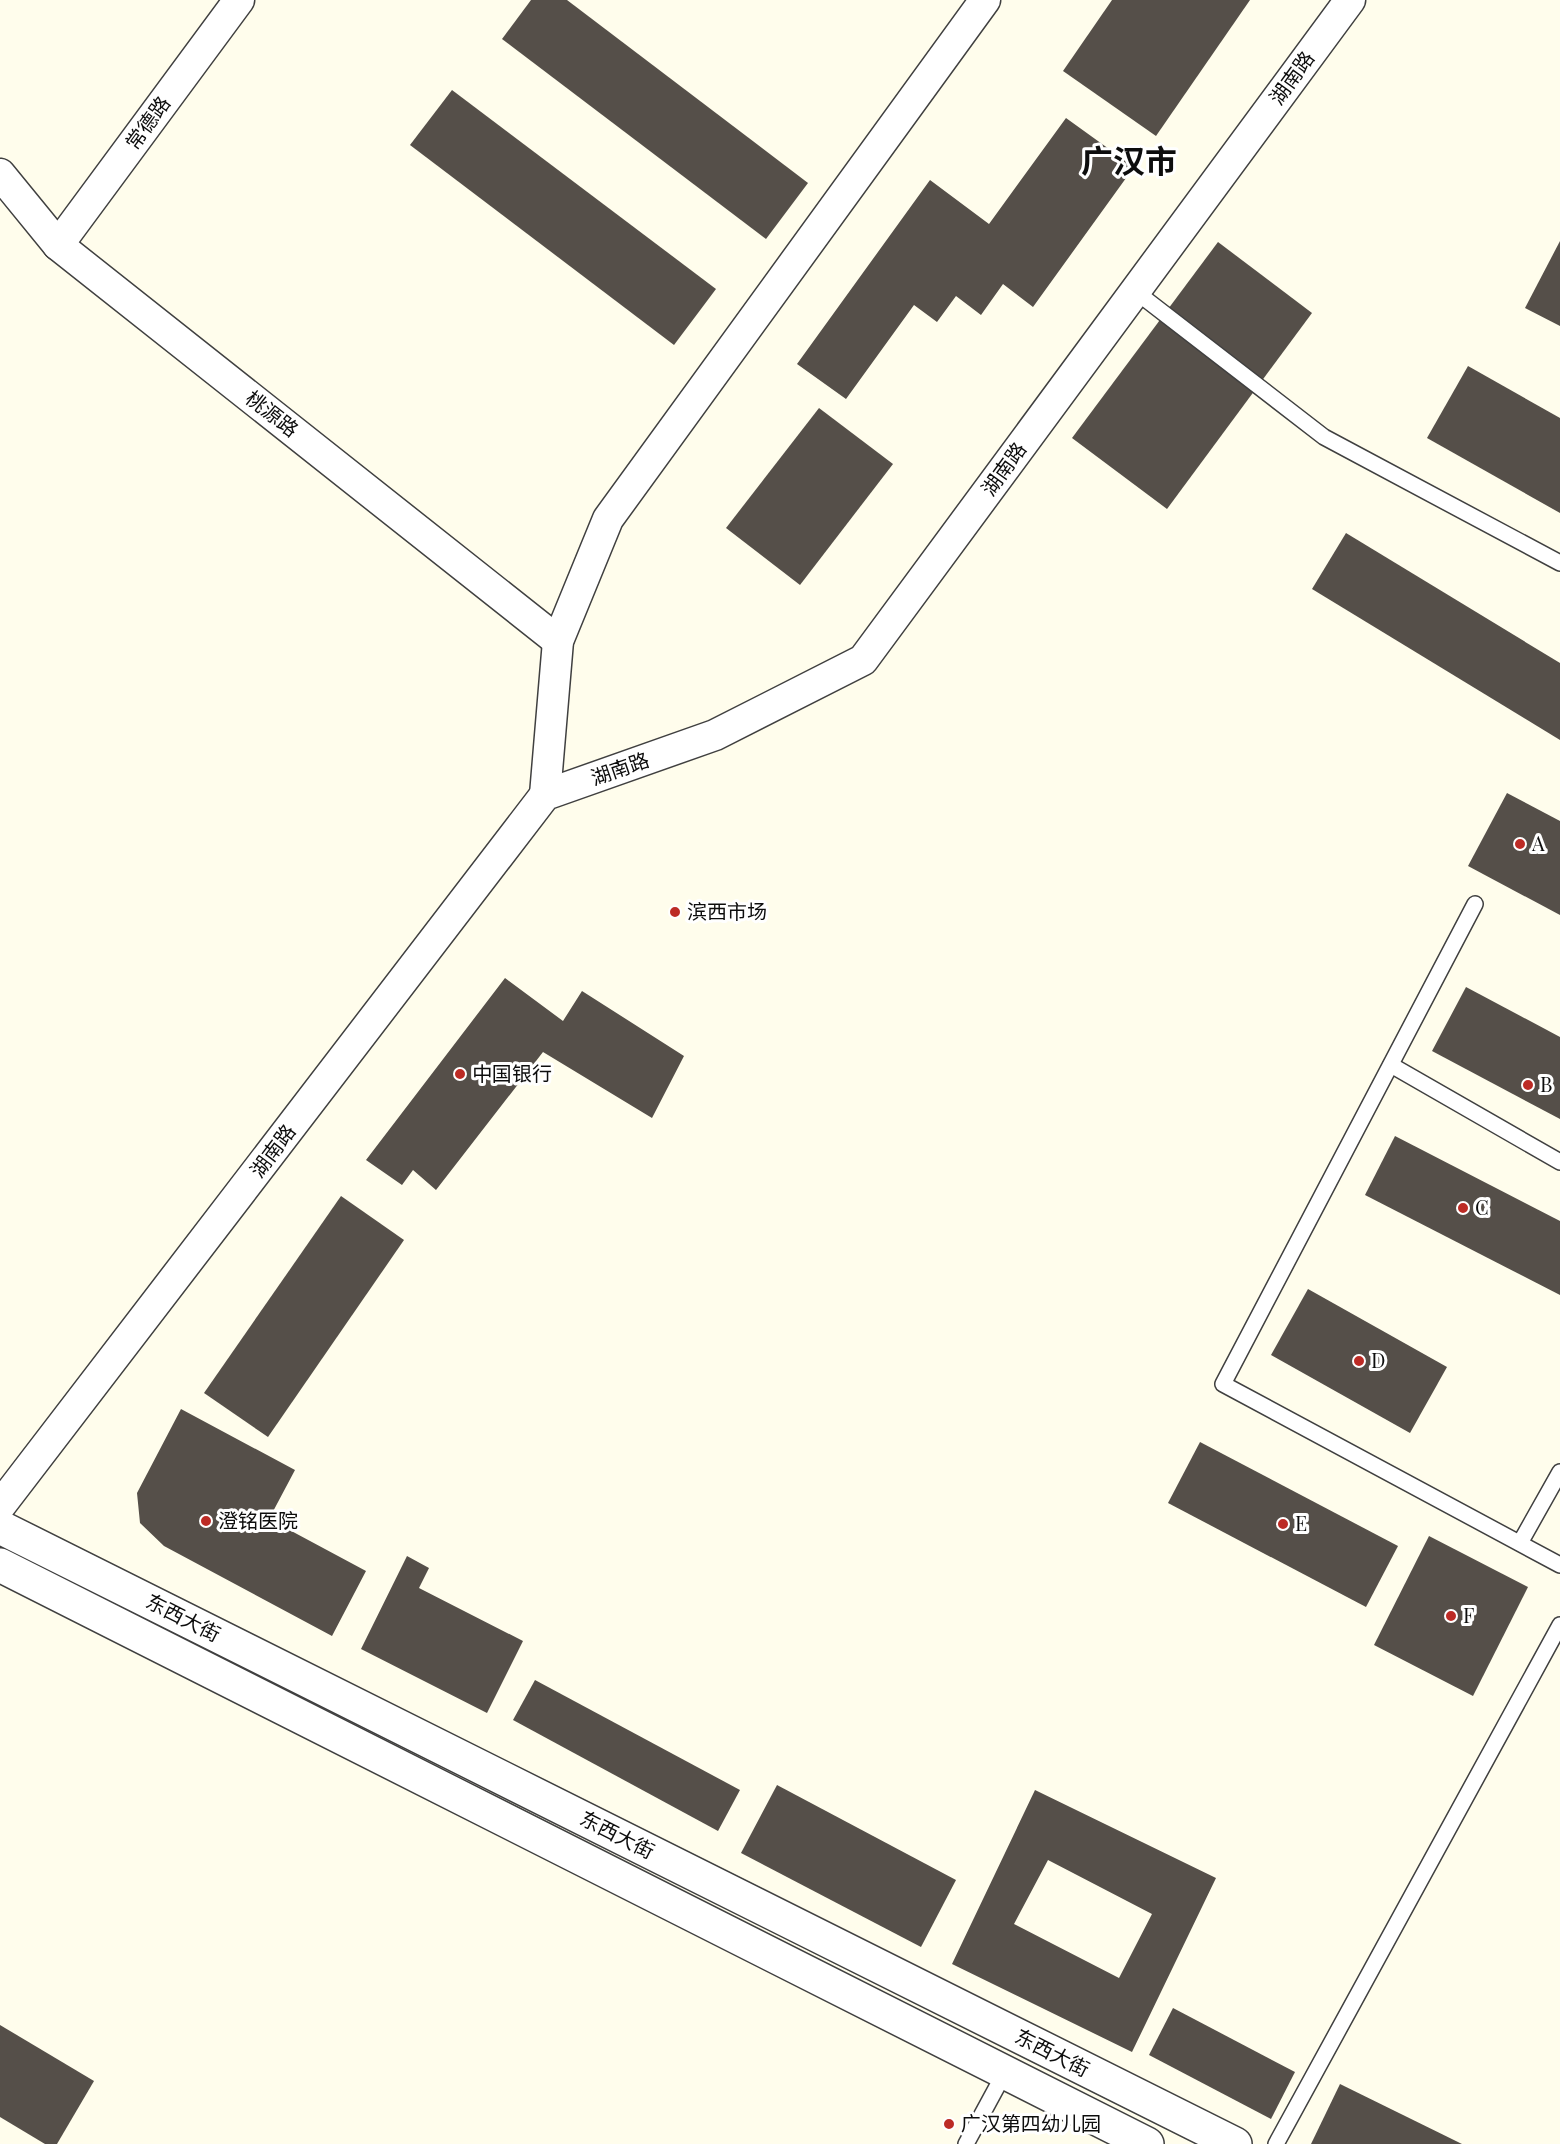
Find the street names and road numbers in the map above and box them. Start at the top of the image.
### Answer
street label: 湖南路 [1262,45,1319,109]
street label: 常德路 [118,90,175,154]
street label: 桃源路 [241,384,305,442]
street label: 湖南路 [974,436,1031,500]
street label: 湖南路 [587,745,652,790]
street label: 湖南路 [243,1118,301,1182]
street label: 东西大街 [142,1586,225,1647]
street label: 东西大街 [576,1803,659,1864]
street label: 东西大街 [1011,2021,1094,2082]

